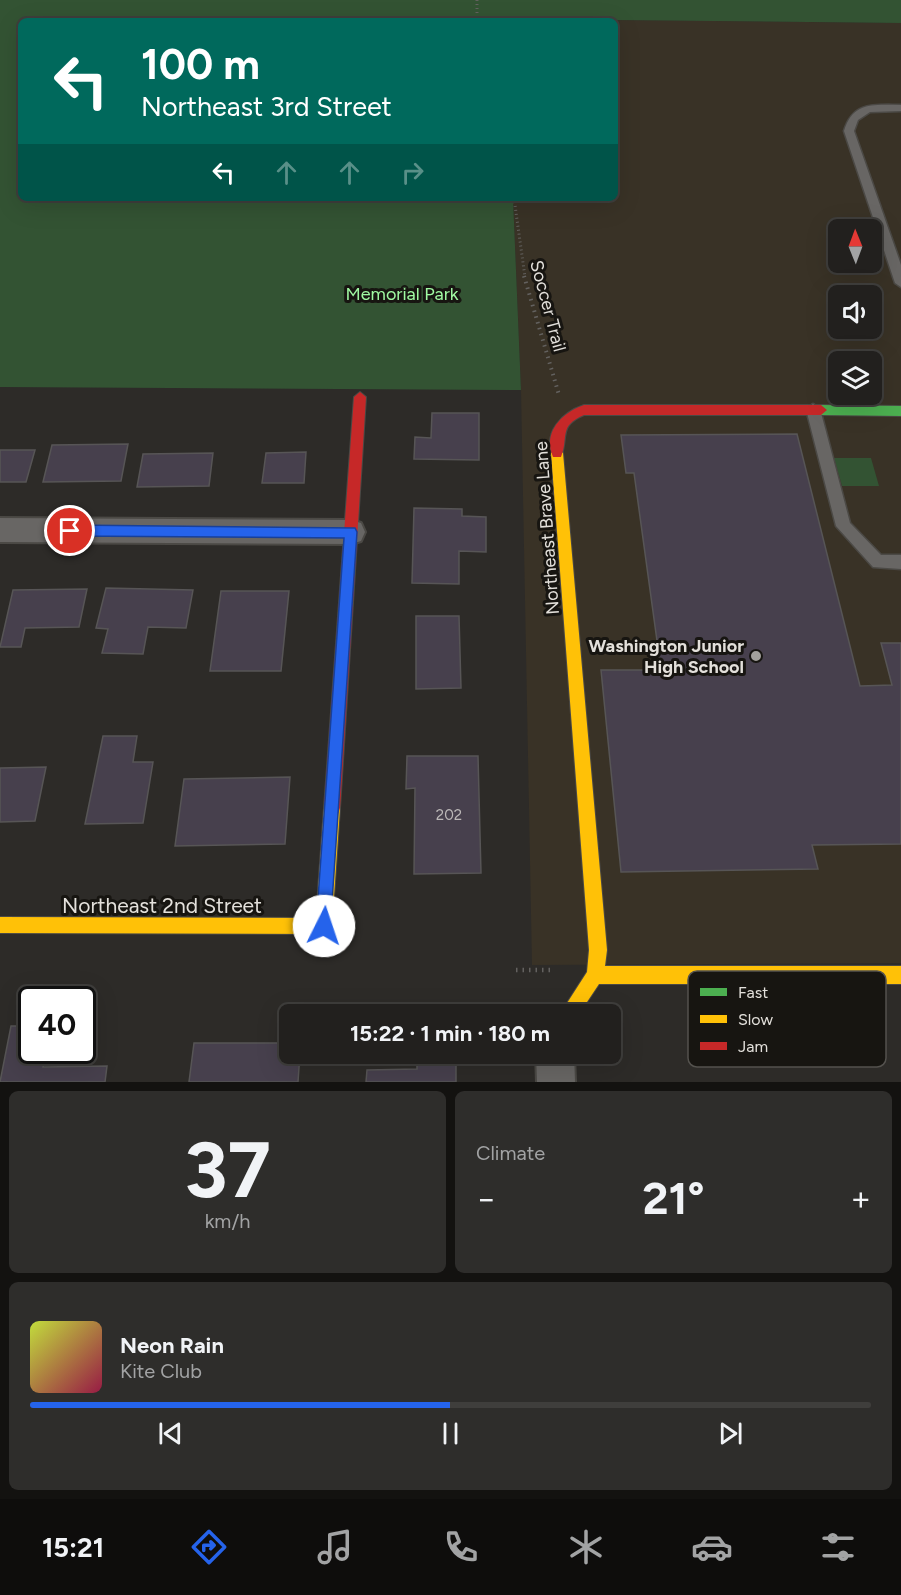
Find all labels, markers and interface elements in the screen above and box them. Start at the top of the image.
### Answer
text: 100 m [141,39,260,90]
icon: left [42,42,120,120]
text: Northeast 3rd Street [141,90,392,123]
icon: left [207,156,240,189]
icon: ahead [270,156,303,189]
icon: ahead [333,156,366,189]
icon: right [396,156,429,189]
north arrow [828,219,882,273]
map controls [828,219,882,405]
street label: Soccer Trail [525,258,571,354]
park label: Memorial Park [346,283,459,305]
button: sound [828,285,882,339]
button: layers [828,351,882,405]
street label: Northeast Brave Lane [530,440,564,616]
pin [44,505,95,556]
icon: arrive [53,514,86,547]
place label: Washington Junior High School [589,635,744,678]
marker: Washington Junior High School [749,649,763,663]
house number: 202 [436,806,462,824]
street label: Northeast 2nd Street [62,893,262,918]
position arrow [292,894,356,958]
legend [688,971,886,1067]
text: Fast [738,983,768,1002]
speed limit sign: 40 [18,986,96,1064]
text: Slow [738,1010,773,1029]
text: 15:22 · 1 min · 180 m [350,1020,550,1047]
text: Jam [738,1037,768,1056]
text: 37 [184,1123,271,1217]
text: Climate [476,1141,545,1165]
text: 21° [642,1171,705,1225]
text: − [476,1179,497,1218]
text: + [850,1179,871,1218]
text: km/h [205,1209,250,1233]
text: Neon Rain [120,1332,224,1359]
text: Kite Club [120,1359,202,1383]
icon: previous [154,1417,187,1450]
icon: pause [434,1417,467,1450]
icon: next [714,1417,747,1450]
icon: directions [188,1526,230,1568]
icon: music [314,1526,356,1568]
icon: phone [440,1526,482,1568]
icon: climate [565,1526,607,1568]
icon: car [691,1526,733,1568]
icon: filters [817,1526,859,1568]
text: 15:21 [42,1531,104,1564]

